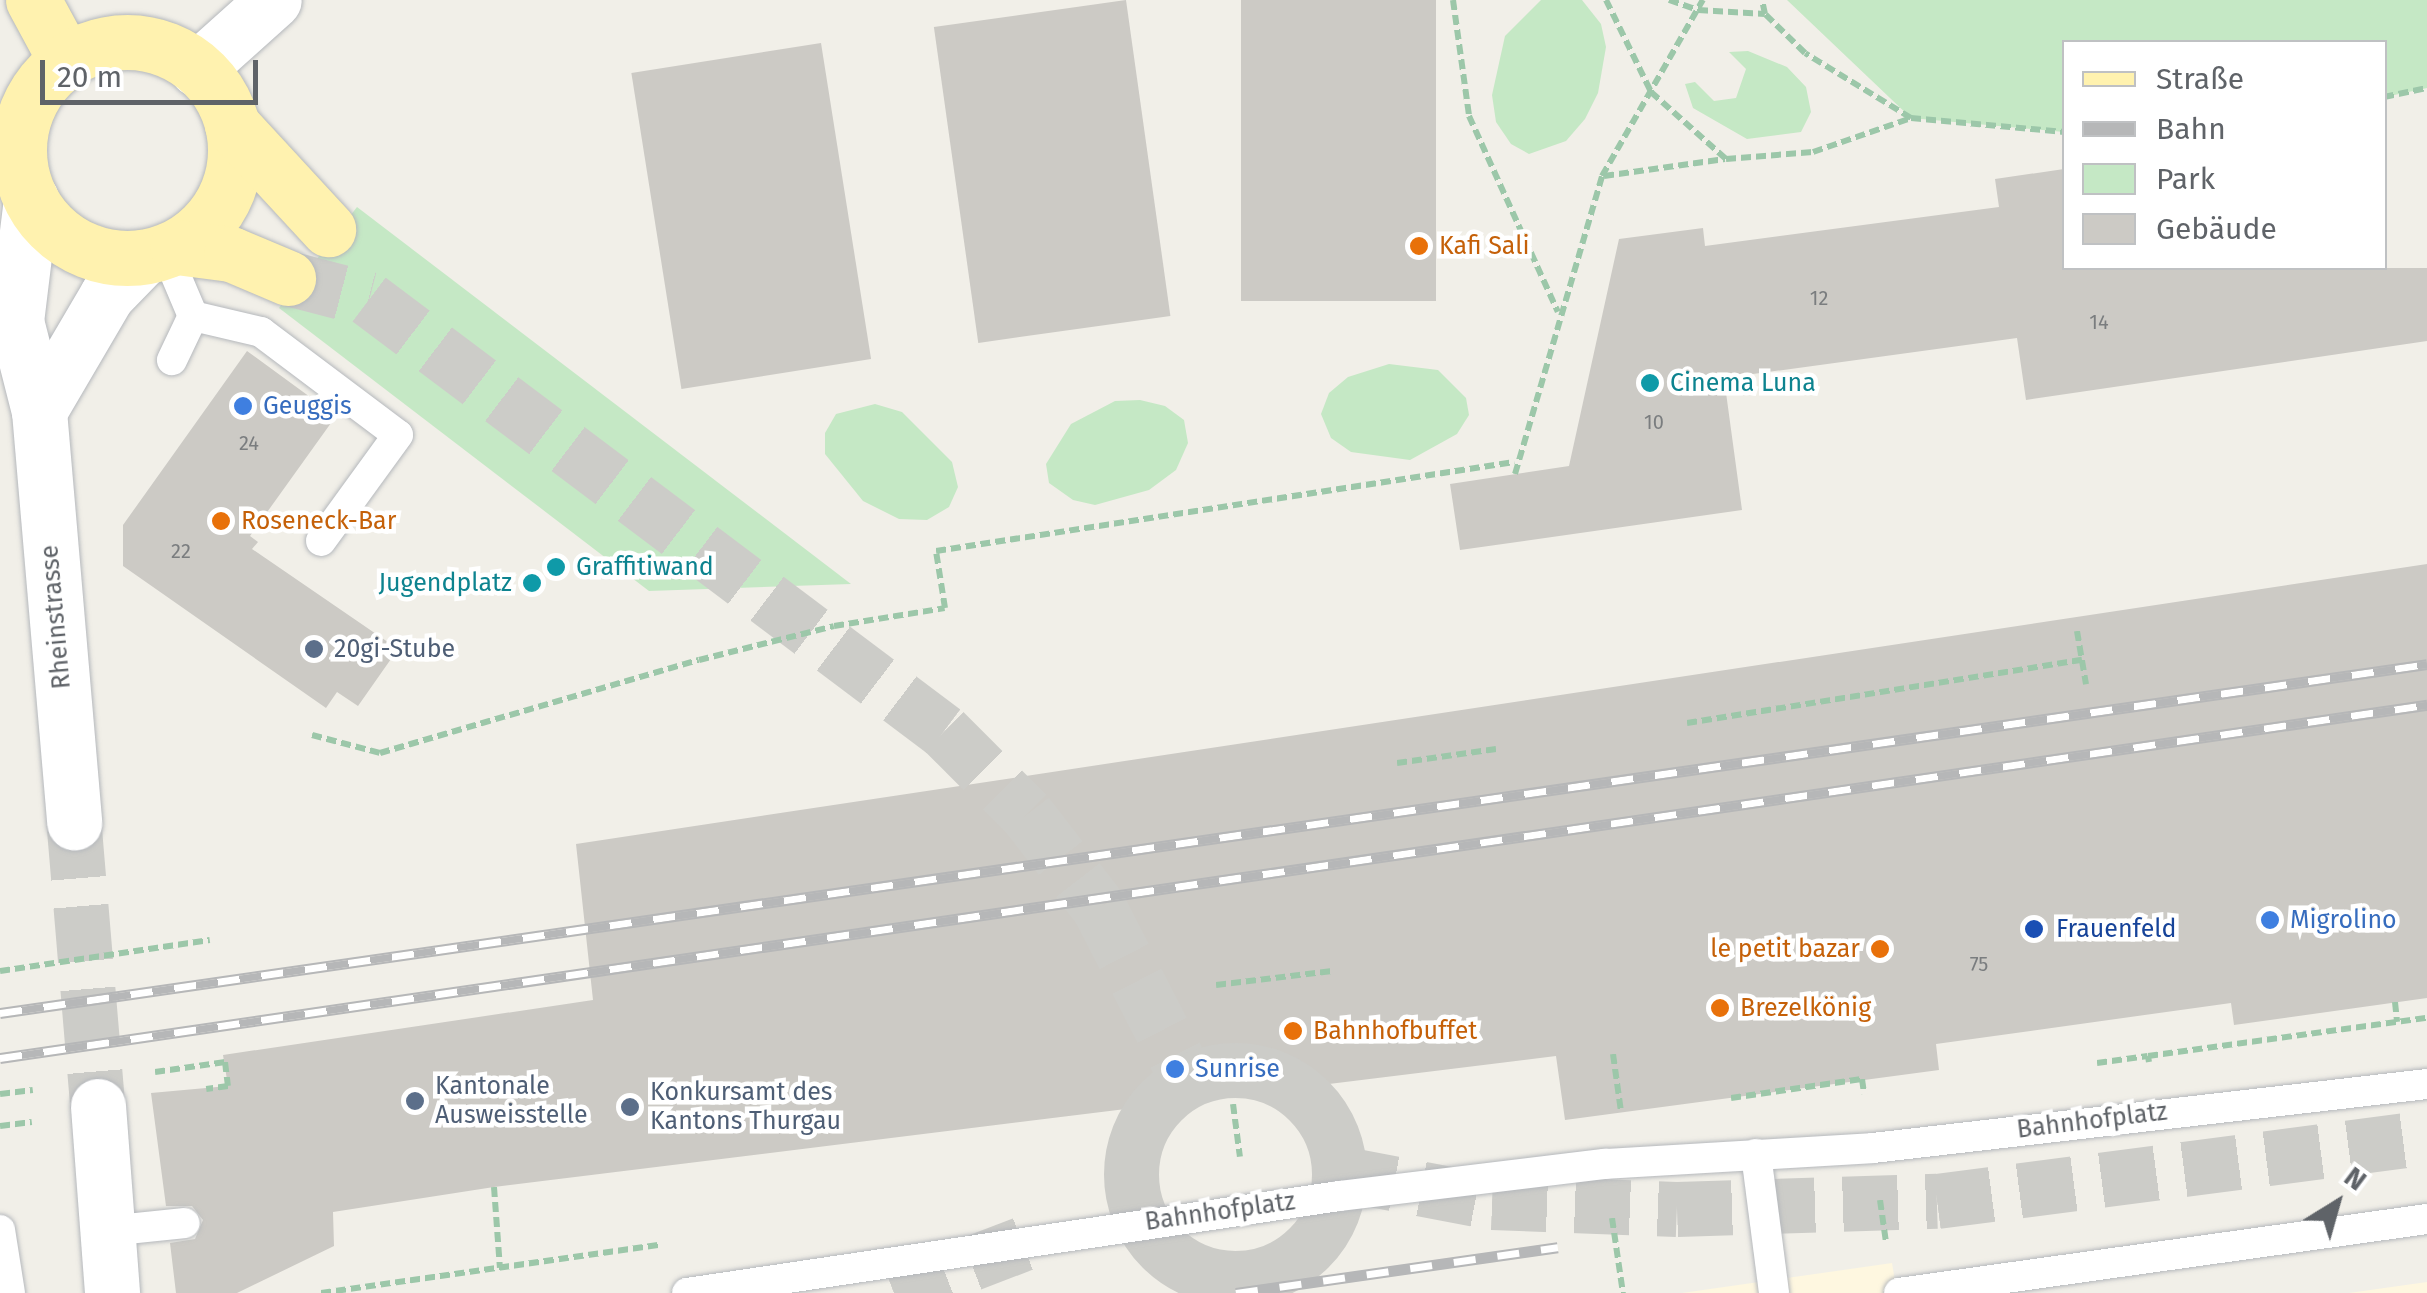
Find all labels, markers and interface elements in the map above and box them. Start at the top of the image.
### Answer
scale bar [45,40,262,102]
legend [2062,40,2387,270]
text: 20 m [57,59,122,95]
text: Straße [2156,61,2244,97]
text: Bahn [2156,111,2226,147]
text: Park [2156,161,2215,197]
text: Gebäude [2156,211,2277,247]
place label: Kafi Sali [1439,231,1529,261]
marker: Kafi Sali [1408,235,1430,257]
house number: 12 [1810,286,1828,310]
house number: 14 [2089,310,2109,334]
place label: Cinema Luna [1670,368,1816,398]
marker: Cinema Luna [1639,372,1661,394]
place label: Geuggis [263,391,352,421]
marker: Geuggis [232,395,254,417]
house number: 10 [1644,410,1664,434]
house number: 24 [239,431,259,455]
place label: Roseneck-Bar [241,506,396,536]
marker: Roseneck-Bar [210,510,232,532]
house number: 22 [171,539,191,563]
street label: Rheinstrasse [35,544,77,690]
place label: Graffitiwand [576,552,714,582]
marker: Graffitiwand [545,556,567,578]
place label: Jugendplatz [378,568,512,598]
marker: Jugendplatz [521,572,543,594]
place label: 20gi-Stube [334,634,455,664]
marker: 20gi-Stube [303,638,325,660]
place label: Migrolino [2290,905,2397,935]
marker: Migrolino [2259,909,2281,931]
place label: Frauenfeld [2056,914,2176,944]
marker: Frauenfeld [2021,916,2047,942]
place label: le petit bazar [1710,934,1860,964]
marker: le petit bazar [1869,938,1891,960]
house number: 75 [1970,952,1988,976]
place label: Brezelkönig [1740,993,1871,1023]
marker: Brezelkönig [1709,997,1731,1019]
place label: Bahnhofbuffet [1313,1016,1477,1046]
marker: Bahnhofbuffet [1282,1020,1304,1042]
place label: Sunrise [1195,1054,1280,1084]
marker: Sunrise [1164,1058,1186,1080]
place label: Kantonale Ausweisstelle [435,1072,587,1131]
place label: Konkursamt des Kantons Thurgau [650,1078,841,1137]
marker: Kantonale Ausweisstelle [404,1090,426,1112]
marker: Konkursamt des Kantons Thurgau [619,1096,641,1118]
street label: Bahnhofplatz [2015,1097,2169,1145]
north arrow [2287,1153,2387,1253]
text: N [2338,1160,2373,1197]
street label: Bahnhofplatz [1143,1187,1297,1237]

